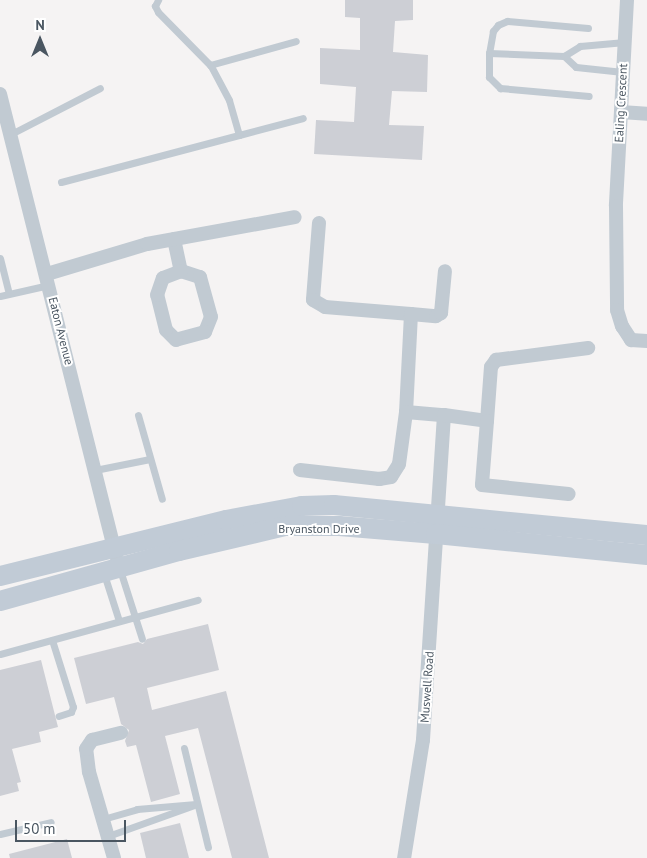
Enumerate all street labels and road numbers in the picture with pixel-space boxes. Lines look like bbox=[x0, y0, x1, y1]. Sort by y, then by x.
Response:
street label: Ealing Crescent bbox=[612, 63, 630, 143]
street label: Eaton Avenue bbox=[46, 295, 76, 367]
street label: Bryanston Drive bbox=[278, 522, 360, 536]
street label: Muswell Road bbox=[417, 651, 437, 723]

